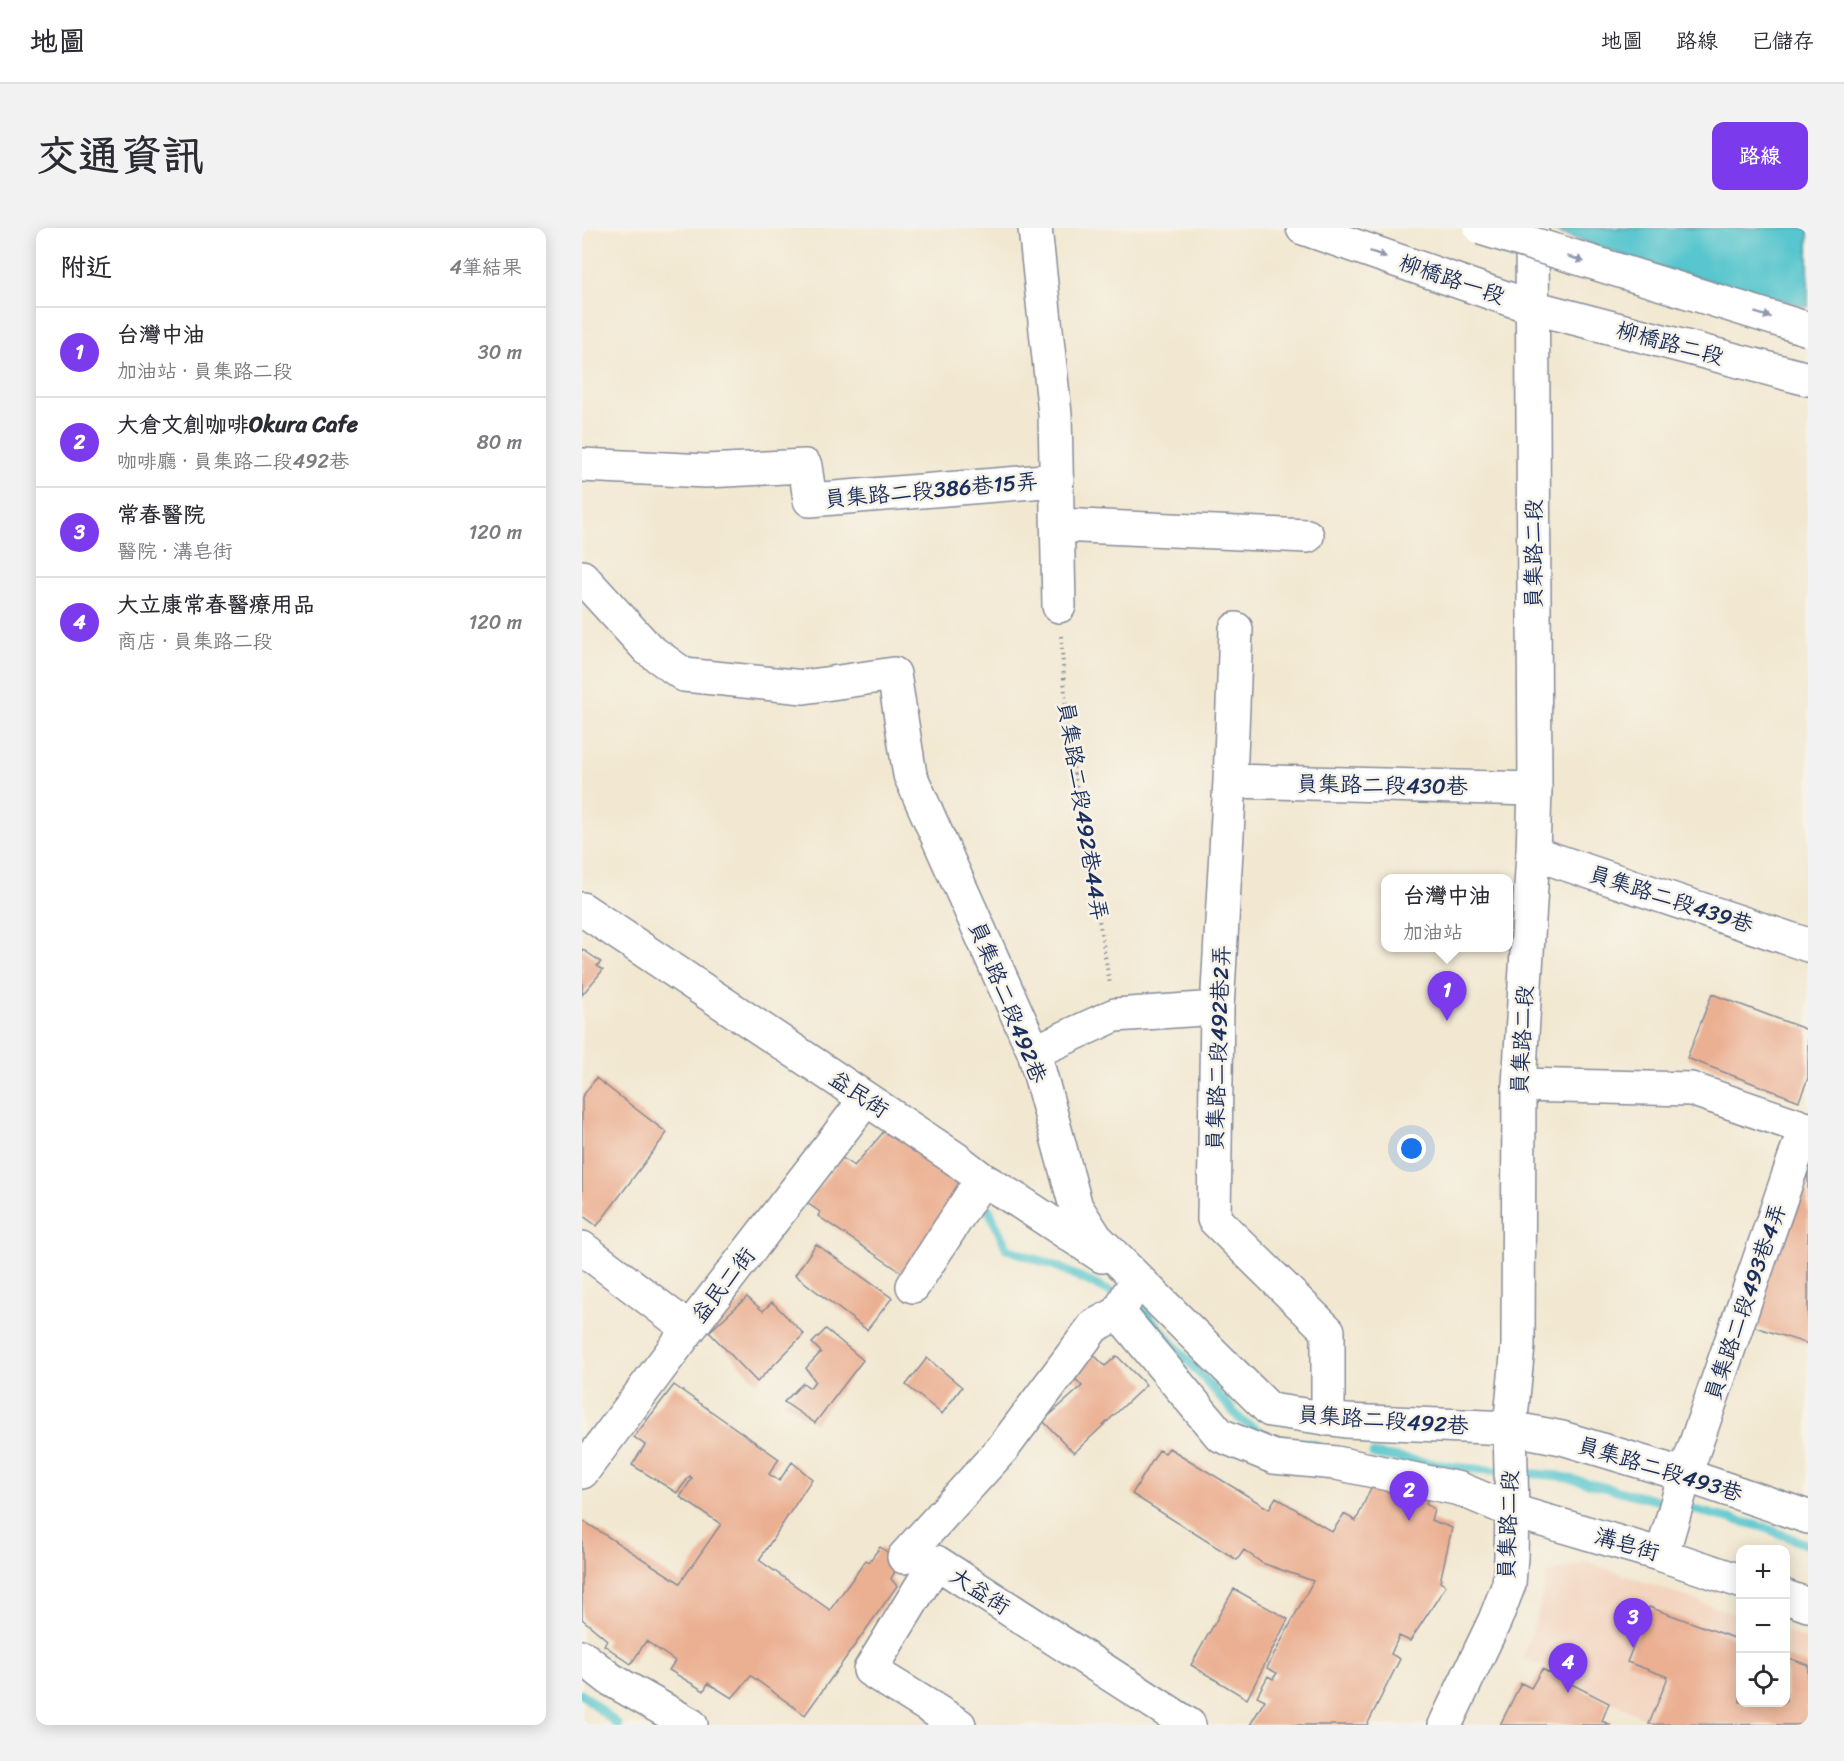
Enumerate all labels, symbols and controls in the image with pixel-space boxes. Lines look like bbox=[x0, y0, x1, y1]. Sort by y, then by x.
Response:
text: 地圖 bbox=[30, 17, 86, 66]
text: 地圖 bbox=[1601, 22, 1643, 60]
text: 路線 bbox=[1676, 22, 1718, 60]
text: 已儲存 bbox=[1751, 22, 1814, 60]
text: 交通資訊 bbox=[36, 119, 204, 193]
button: 路線 bbox=[1712, 122, 1808, 190]
street label: 柳橋路一段 bbox=[1394, 243, 1510, 315]
text: 附近 bbox=[60, 244, 112, 290]
one-way arrow bbox=[1370, 249, 1388, 259]
text: 4筆結果 bbox=[450, 250, 522, 285]
one-way arrow bbox=[1567, 254, 1585, 264]
street label: 柳橋路二段 bbox=[1612, 310, 1728, 376]
one-way arrow bbox=[1754, 311, 1772, 320]
text: 台灣中油 bbox=[117, 315, 205, 354]
text: 1 bbox=[75, 335, 84, 370]
text: 30 m bbox=[478, 335, 522, 370]
text: 加油站 · 員集路二段 bbox=[117, 354, 293, 389]
text: 大倉文創咖啡Okura Cafe bbox=[117, 405, 358, 444]
text: 2 bbox=[74, 425, 85, 460]
text: 80 m bbox=[477, 425, 522, 460]
text: 咖啡廳 · 員集路二段492巷 bbox=[117, 444, 349, 479]
street label: 員集路二段386巷15弄 bbox=[822, 461, 1040, 519]
text: 常春醫院 bbox=[117, 495, 205, 534]
street label: 員集路二段 bbox=[1514, 499, 1553, 609]
text: 3 bbox=[74, 515, 85, 550]
text: 120 m bbox=[469, 515, 522, 550]
text: 醫院 · 溝皂街 bbox=[117, 534, 233, 569]
text: 大立康常春醫療用品 bbox=[117, 585, 315, 624]
text: 4 bbox=[73, 605, 86, 640]
text: 120 m bbox=[469, 605, 522, 640]
text: 商店 · 員集路二段 bbox=[117, 624, 273, 659]
street label: 員集路二段492巷44弄 bbox=[1046, 699, 1120, 923]
street label: 員集路二段430巷 bbox=[1296, 764, 1468, 806]
street label: 員集路二段439巷 bbox=[1583, 854, 1759, 944]
popup bbox=[1381, 874, 1513, 952]
text: 台灣中油 bbox=[1403, 876, 1491, 915]
street label: 員集路二段492巷 bbox=[958, 915, 1058, 1089]
text: 加油站 bbox=[1403, 915, 1463, 950]
street label: 員集路二段492巷2弄 bbox=[1195, 944, 1241, 1152]
pin: 1 bbox=[1428, 972, 1466, 1021]
street label: 員集路二段 bbox=[1500, 984, 1544, 1096]
street label: 益民街 bbox=[821, 1059, 897, 1129]
your location bbox=[1397, 1134, 1426, 1163]
street label: 員集路二段493巷4弄 bbox=[1693, 1198, 1797, 1406]
street label: 益民二街 bbox=[681, 1238, 765, 1332]
street label: 員集路二段492巷 bbox=[1296, 1395, 1470, 1445]
street label: 員集路二段493巷 bbox=[1572, 1425, 1748, 1513]
street label: 員集路二段 bbox=[1487, 1469, 1529, 1581]
pin: 2 bbox=[1390, 1472, 1428, 1521]
street label: 溝皂街 bbox=[1590, 1516, 1664, 1572]
map controls bbox=[1736, 1545, 1790, 1707]
button: + bbox=[1736, 1545, 1790, 1599]
street label: 大益街 bbox=[942, 1557, 1018, 1625]
pin: 3 bbox=[1614, 1598, 1652, 1648]
button: − bbox=[1736, 1599, 1790, 1653]
pin: 4 bbox=[1548, 1644, 1588, 1693]
button: locate bbox=[1736, 1653, 1790, 1707]

